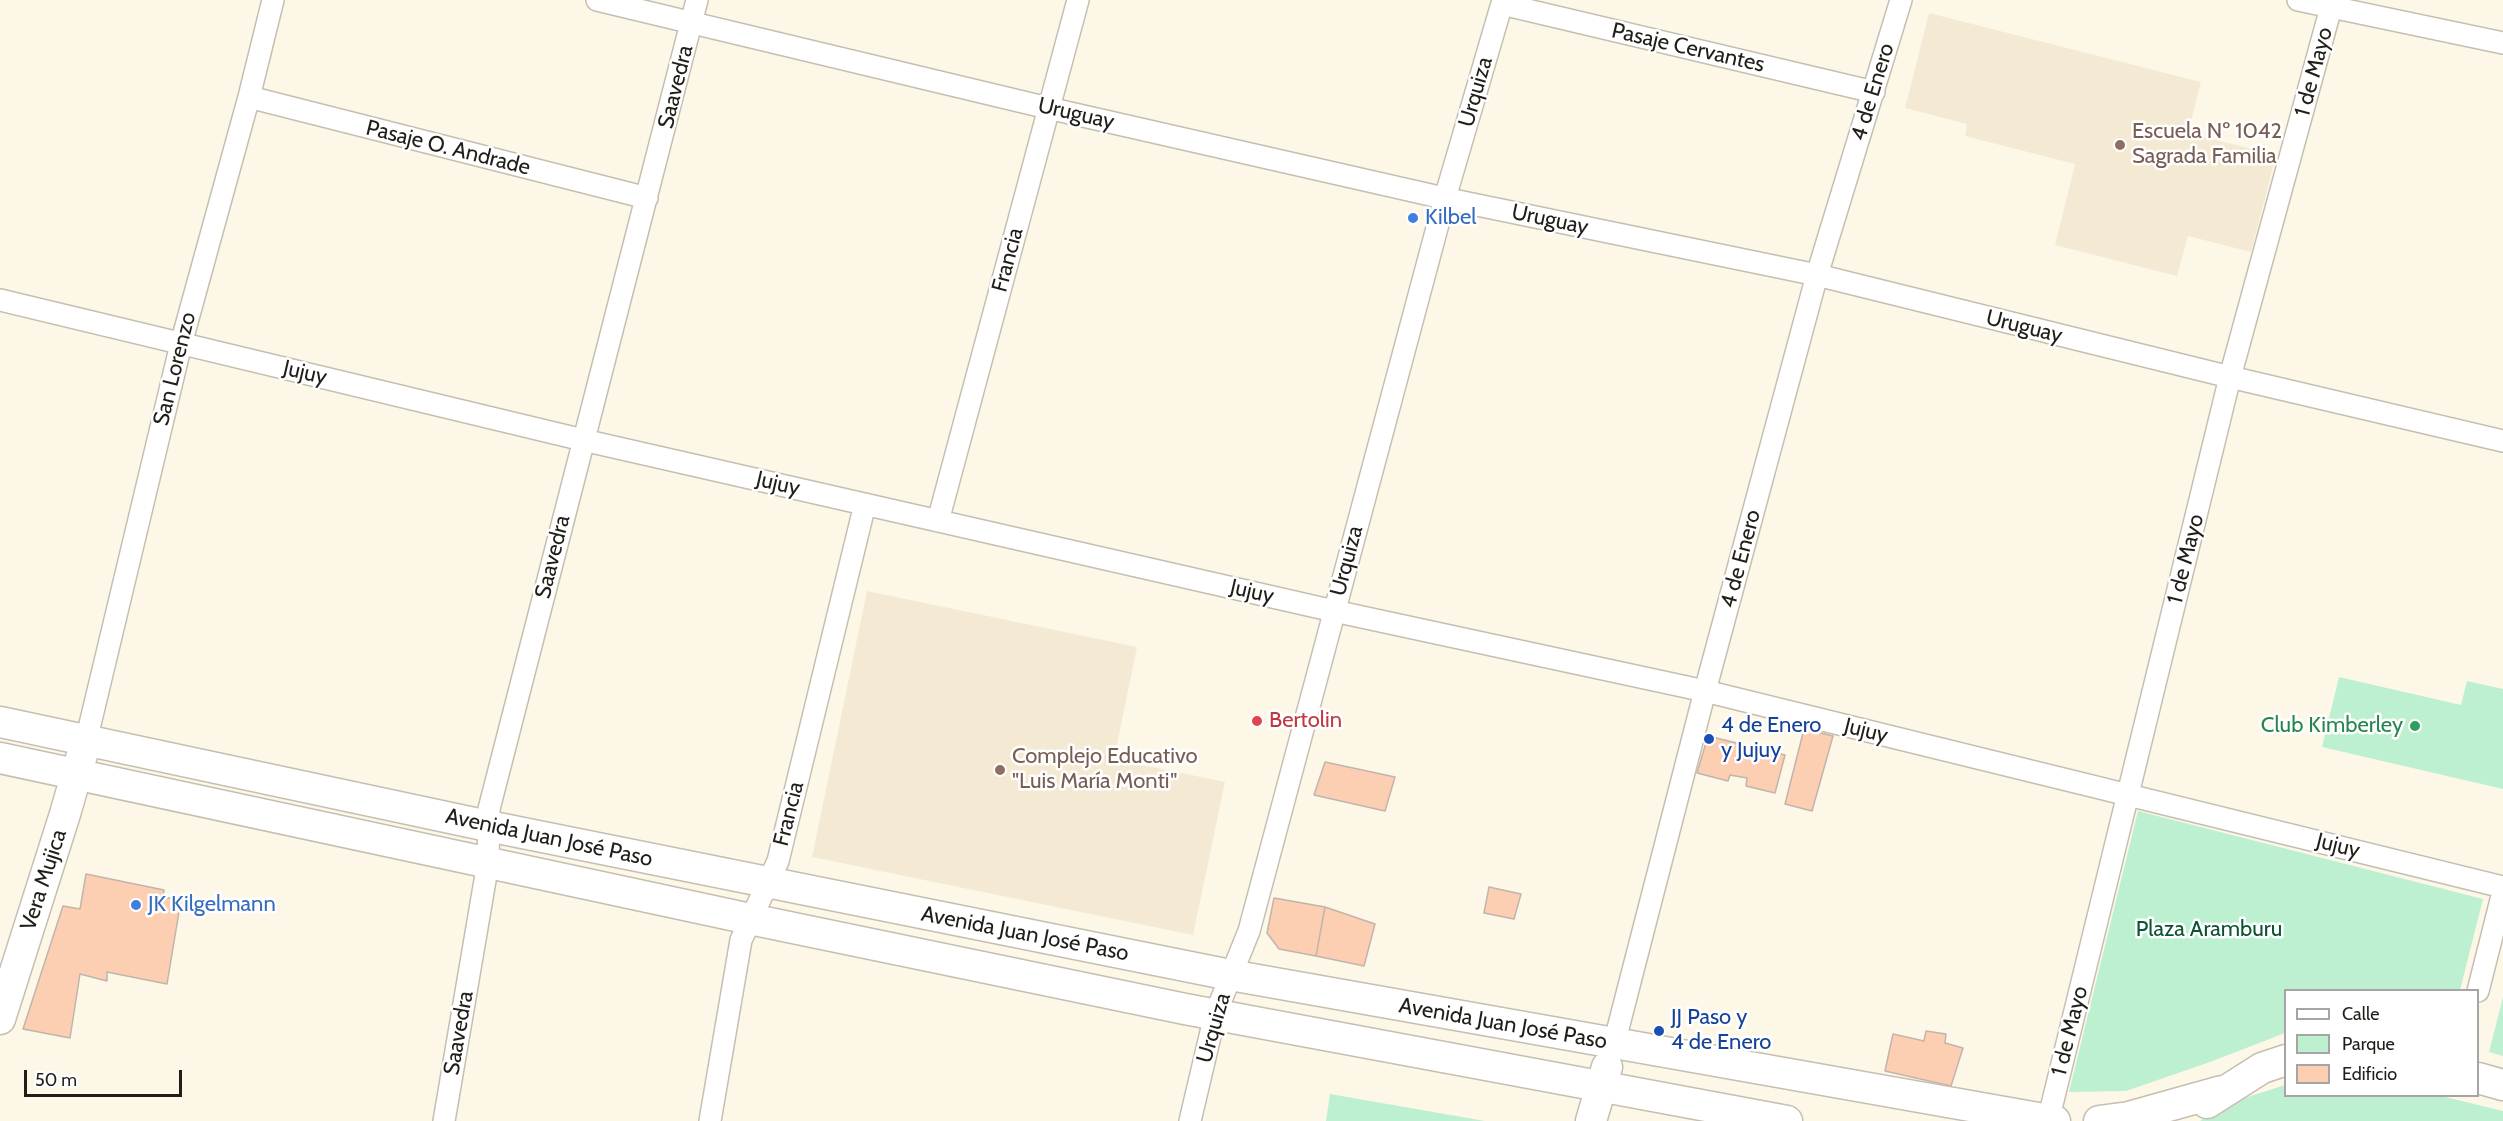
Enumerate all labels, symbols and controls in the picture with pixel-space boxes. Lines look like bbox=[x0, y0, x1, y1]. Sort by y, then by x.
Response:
street label: Pasaje Cervantes bbox=[1609, 18, 1767, 78]
street label: 1 de Mayo bbox=[2289, 24, 2339, 120]
street label: 4 de Enero bbox=[1846, 40, 1900, 144]
street label: Saavedra bbox=[653, 43, 699, 131]
street label: Urquiza bbox=[1453, 54, 1499, 130]
street label: Uruguay bbox=[1035, 92, 1117, 136]
street label: Pasaje O. Andrade bbox=[363, 115, 533, 181]
place label: Escuela Nº 1042 Sagrada Familia bbox=[2132, 119, 2282, 170]
marker: Escuela Nº 1042 Sagrada Familia bbox=[2113, 138, 2127, 152]
street label: Uruguay bbox=[1509, 199, 1591, 241]
place label: Kilbel bbox=[1425, 205, 1477, 231]
marker: Kilbel bbox=[1406, 211, 1420, 225]
street label: Francia bbox=[987, 225, 1029, 295]
street label: Uruguay bbox=[1983, 305, 2065, 349]
street label: San Lorenzo bbox=[148, 310, 202, 428]
street label: Jujuy bbox=[280, 355, 330, 391]
street label: Jujuy bbox=[753, 466, 803, 502]
street label: 4 de Enero bbox=[1715, 507, 1767, 611]
street label: 1 de Mayo bbox=[2162, 511, 2210, 607]
street label: Saavedra bbox=[530, 513, 576, 601]
street label: Urquiza bbox=[1325, 523, 1369, 599]
street label: Jujuy bbox=[1227, 574, 1277, 610]
place label: Bertolin bbox=[1269, 708, 1342, 734]
place label: 4 de Enero y Jujuy bbox=[1721, 713, 1821, 764]
street label: Jujuy bbox=[1841, 713, 1891, 749]
place label: Club Kimberley bbox=[2261, 713, 2403, 739]
marker: Bertolin bbox=[1250, 714, 1264, 728]
marker: Club Kimberley bbox=[2408, 719, 2422, 733]
marker: 4 de Enero y Jujuy bbox=[1702, 732, 1716, 746]
place label: Complejo Educativo "Luis María Monti" bbox=[1012, 744, 1198, 796]
marker: Complejo Educativo "Luis María Monti" bbox=[993, 763, 1007, 777]
street label: Francia bbox=[768, 779, 810, 849]
street label: Avenida Juan José Paso bbox=[443, 803, 655, 873]
street label: Vera Mujica bbox=[15, 826, 73, 934]
street label: Jujuy bbox=[2313, 828, 2363, 864]
place label: JK Kilgelmann bbox=[148, 892, 276, 918]
marker: JK Kilgelmann bbox=[129, 898, 143, 912]
street label: Avenida Juan José Paso bbox=[919, 901, 1131, 967]
park label: Plaza Aramburu bbox=[2136, 917, 2282, 943]
street label: 1 de Mayo bbox=[2046, 983, 2094, 1079]
street label: Saavedra bbox=[439, 989, 479, 1077]
legend bbox=[2284, 989, 2479, 1097]
street label: Urquiza bbox=[1191, 990, 1237, 1066]
street label: Avenida Juan José Paso bbox=[1397, 993, 1609, 1055]
text: Calle bbox=[2342, 1003, 2379, 1025]
place label: JJ Paso y 4 de Enero bbox=[1671, 1005, 1771, 1056]
marker: JJ Paso y 4 de Enero bbox=[1652, 1024, 1666, 1038]
text: Parque bbox=[2342, 1033, 2395, 1055]
scale bar bbox=[27, 1058, 184, 1096]
text: Edificio bbox=[2342, 1063, 2397, 1085]
text: 50 m bbox=[35, 1069, 77, 1091]

